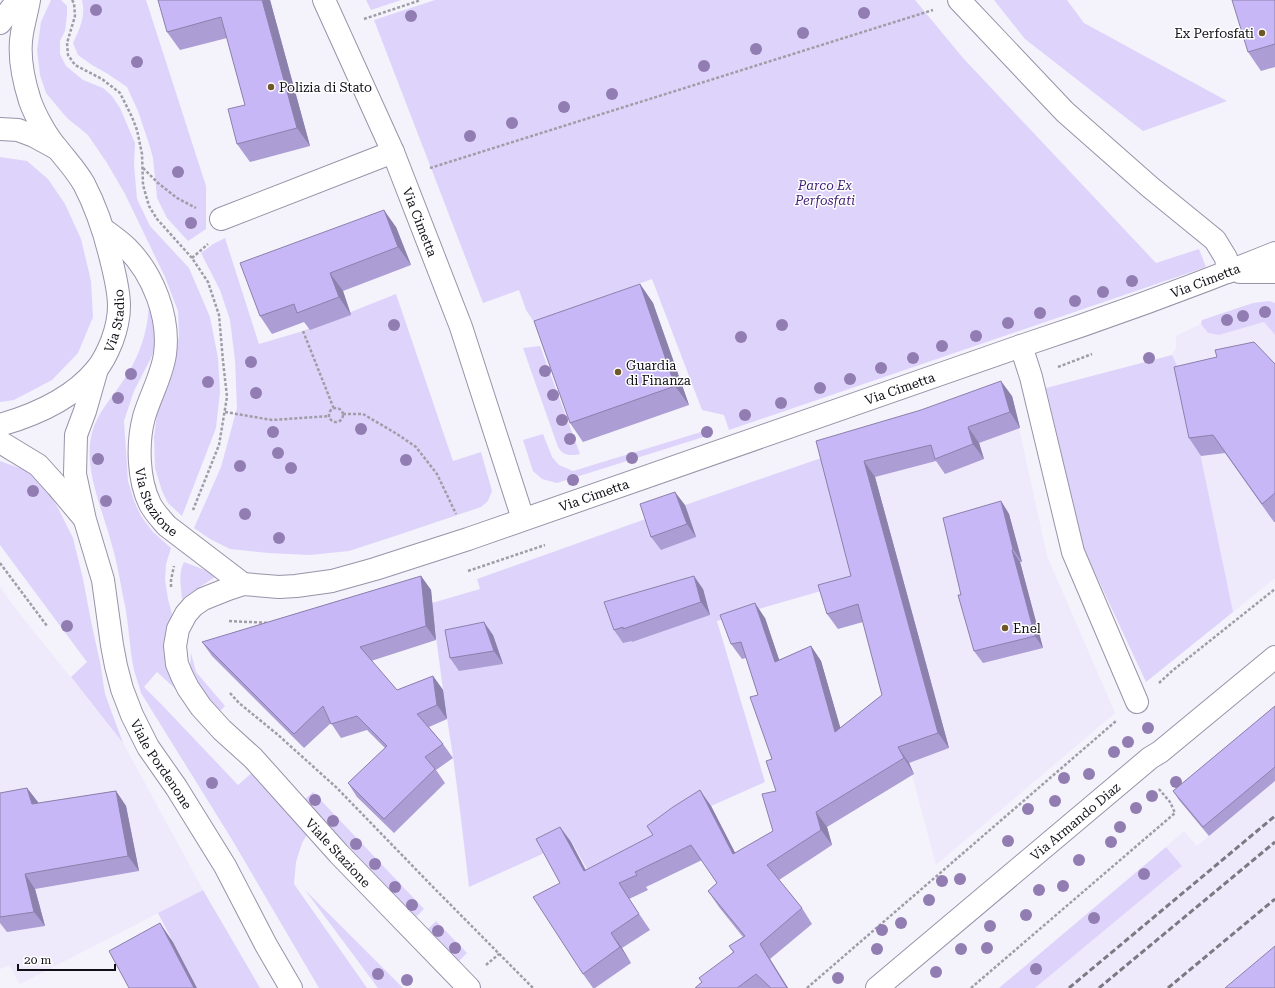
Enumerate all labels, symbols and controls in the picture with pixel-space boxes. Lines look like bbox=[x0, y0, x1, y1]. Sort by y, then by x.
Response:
place label: Ex Perfosfati bbox=[1175, 26, 1254, 41]
marker: Ex Perfosfati bbox=[1257, 28, 1267, 38]
place label: Polizia di Stato bbox=[279, 80, 372, 95]
marker: Polizia di Stato bbox=[266, 82, 276, 92]
park label: Parco Ex Perfosfati bbox=[794, 178, 855, 208]
street label: Via Cimetta bbox=[400, 185, 440, 259]
street label: Via Cimetta bbox=[1168, 260, 1242, 300]
street label: Via Stadio bbox=[101, 289, 127, 354]
place label: Guardia di Finanza bbox=[626, 358, 691, 388]
marker: Guardia di Finanza bbox=[613, 367, 623, 377]
street label: Via Cimetta bbox=[863, 369, 937, 407]
street label: Via Stazione bbox=[133, 467, 181, 539]
street label: Via Cimetta bbox=[557, 476, 631, 514]
place label: Enel bbox=[1013, 621, 1041, 636]
marker: Enel bbox=[1000, 623, 1010, 633]
street label: Viale Pordenone bbox=[128, 717, 195, 812]
street label: Via Armando Diaz bbox=[1027, 779, 1123, 863]
street label: Viale Stazione bbox=[302, 816, 374, 890]
scale bar bbox=[18, 946, 115, 972]
text: 20 m bbox=[24, 953, 51, 967]

